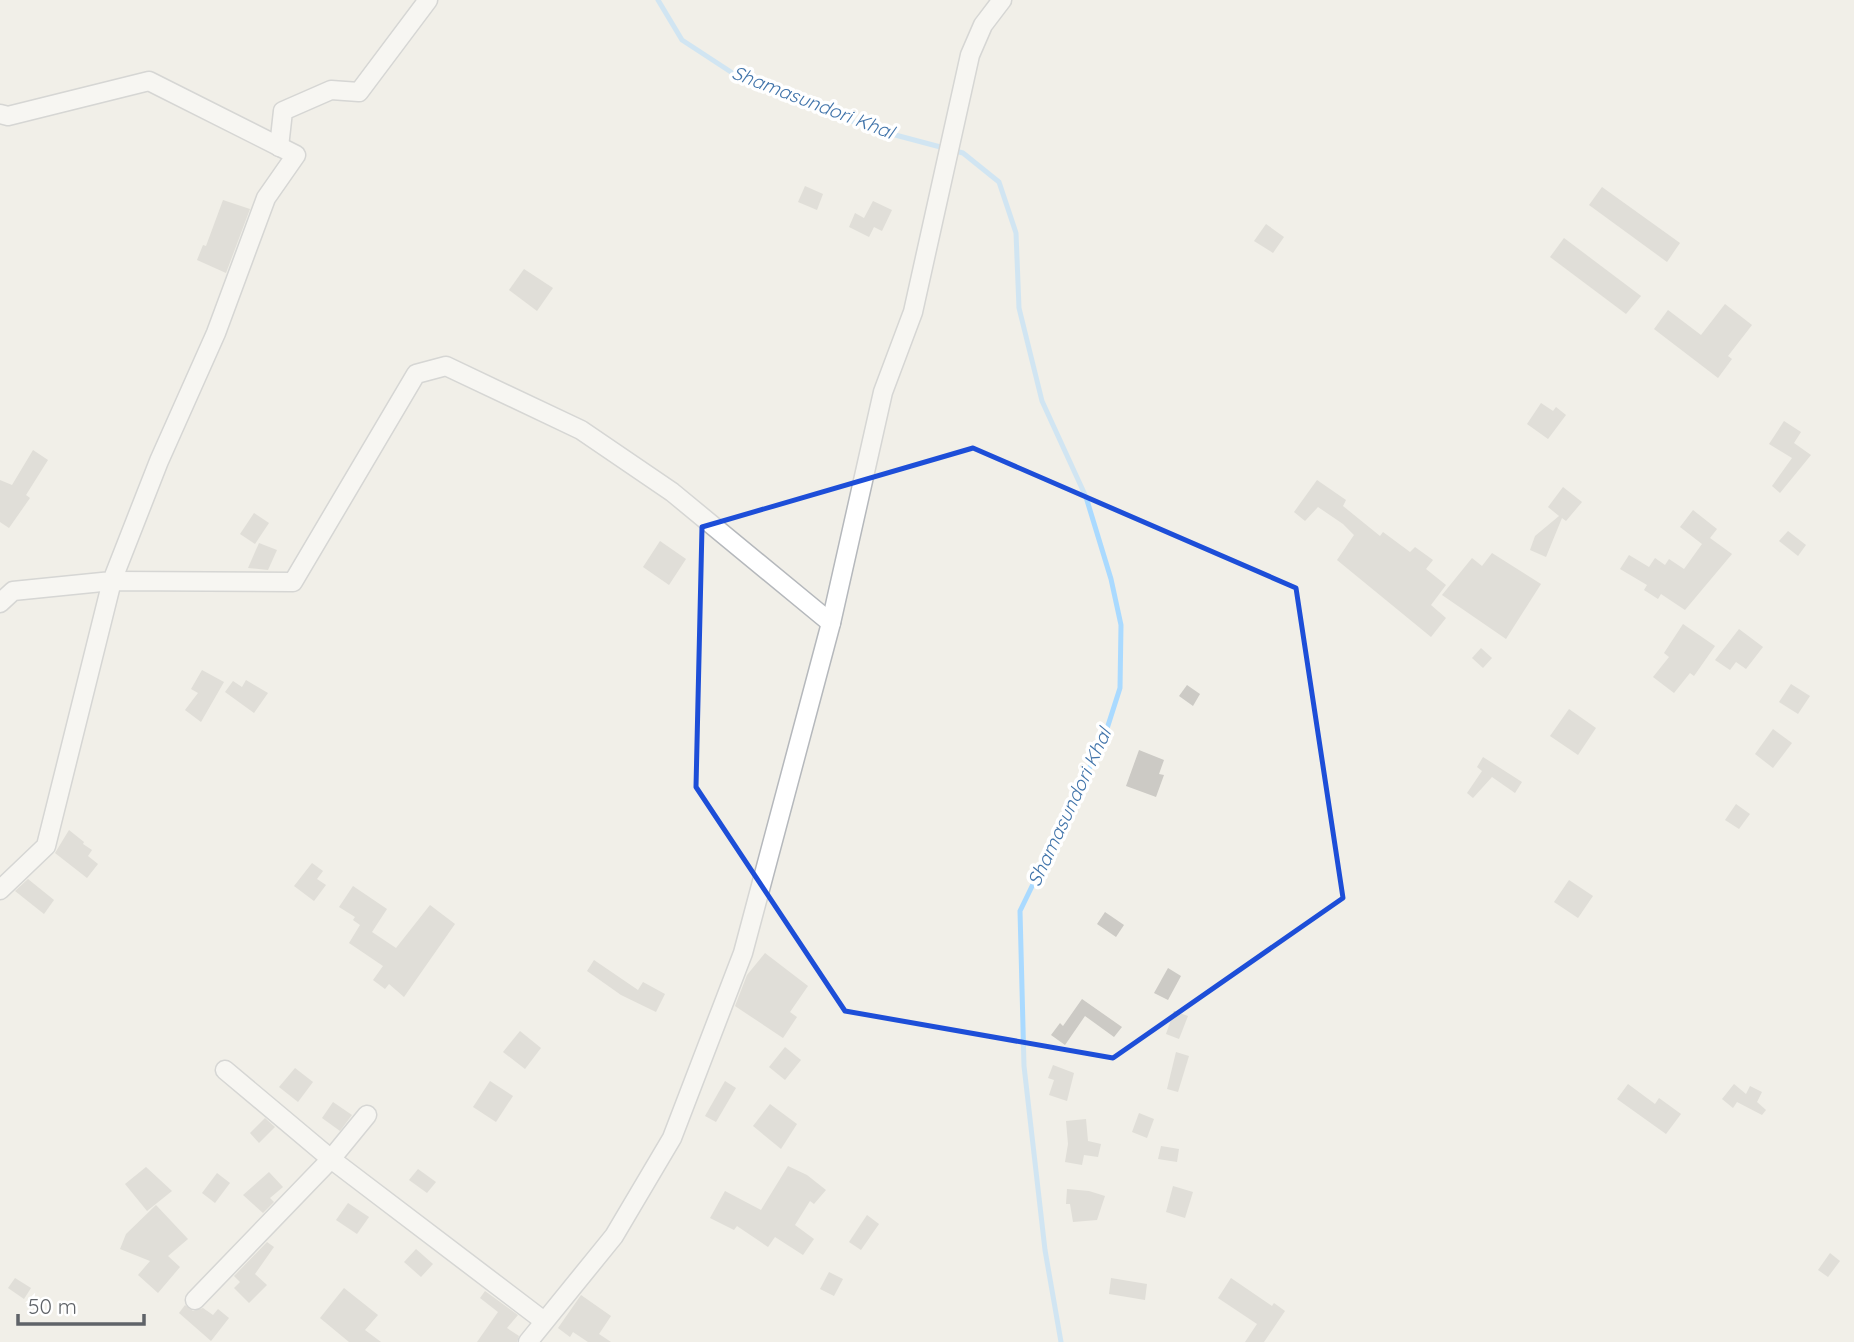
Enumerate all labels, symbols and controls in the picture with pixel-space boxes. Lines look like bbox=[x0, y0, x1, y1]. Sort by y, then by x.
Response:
water label: Shamasundori Khal bbox=[729, 60, 900, 145]
water label: Shamasundori Khal bbox=[1022, 722, 1117, 890]
scale bar bbox=[18, 1282, 144, 1326]
text: 50 m bbox=[28, 1293, 77, 1319]

